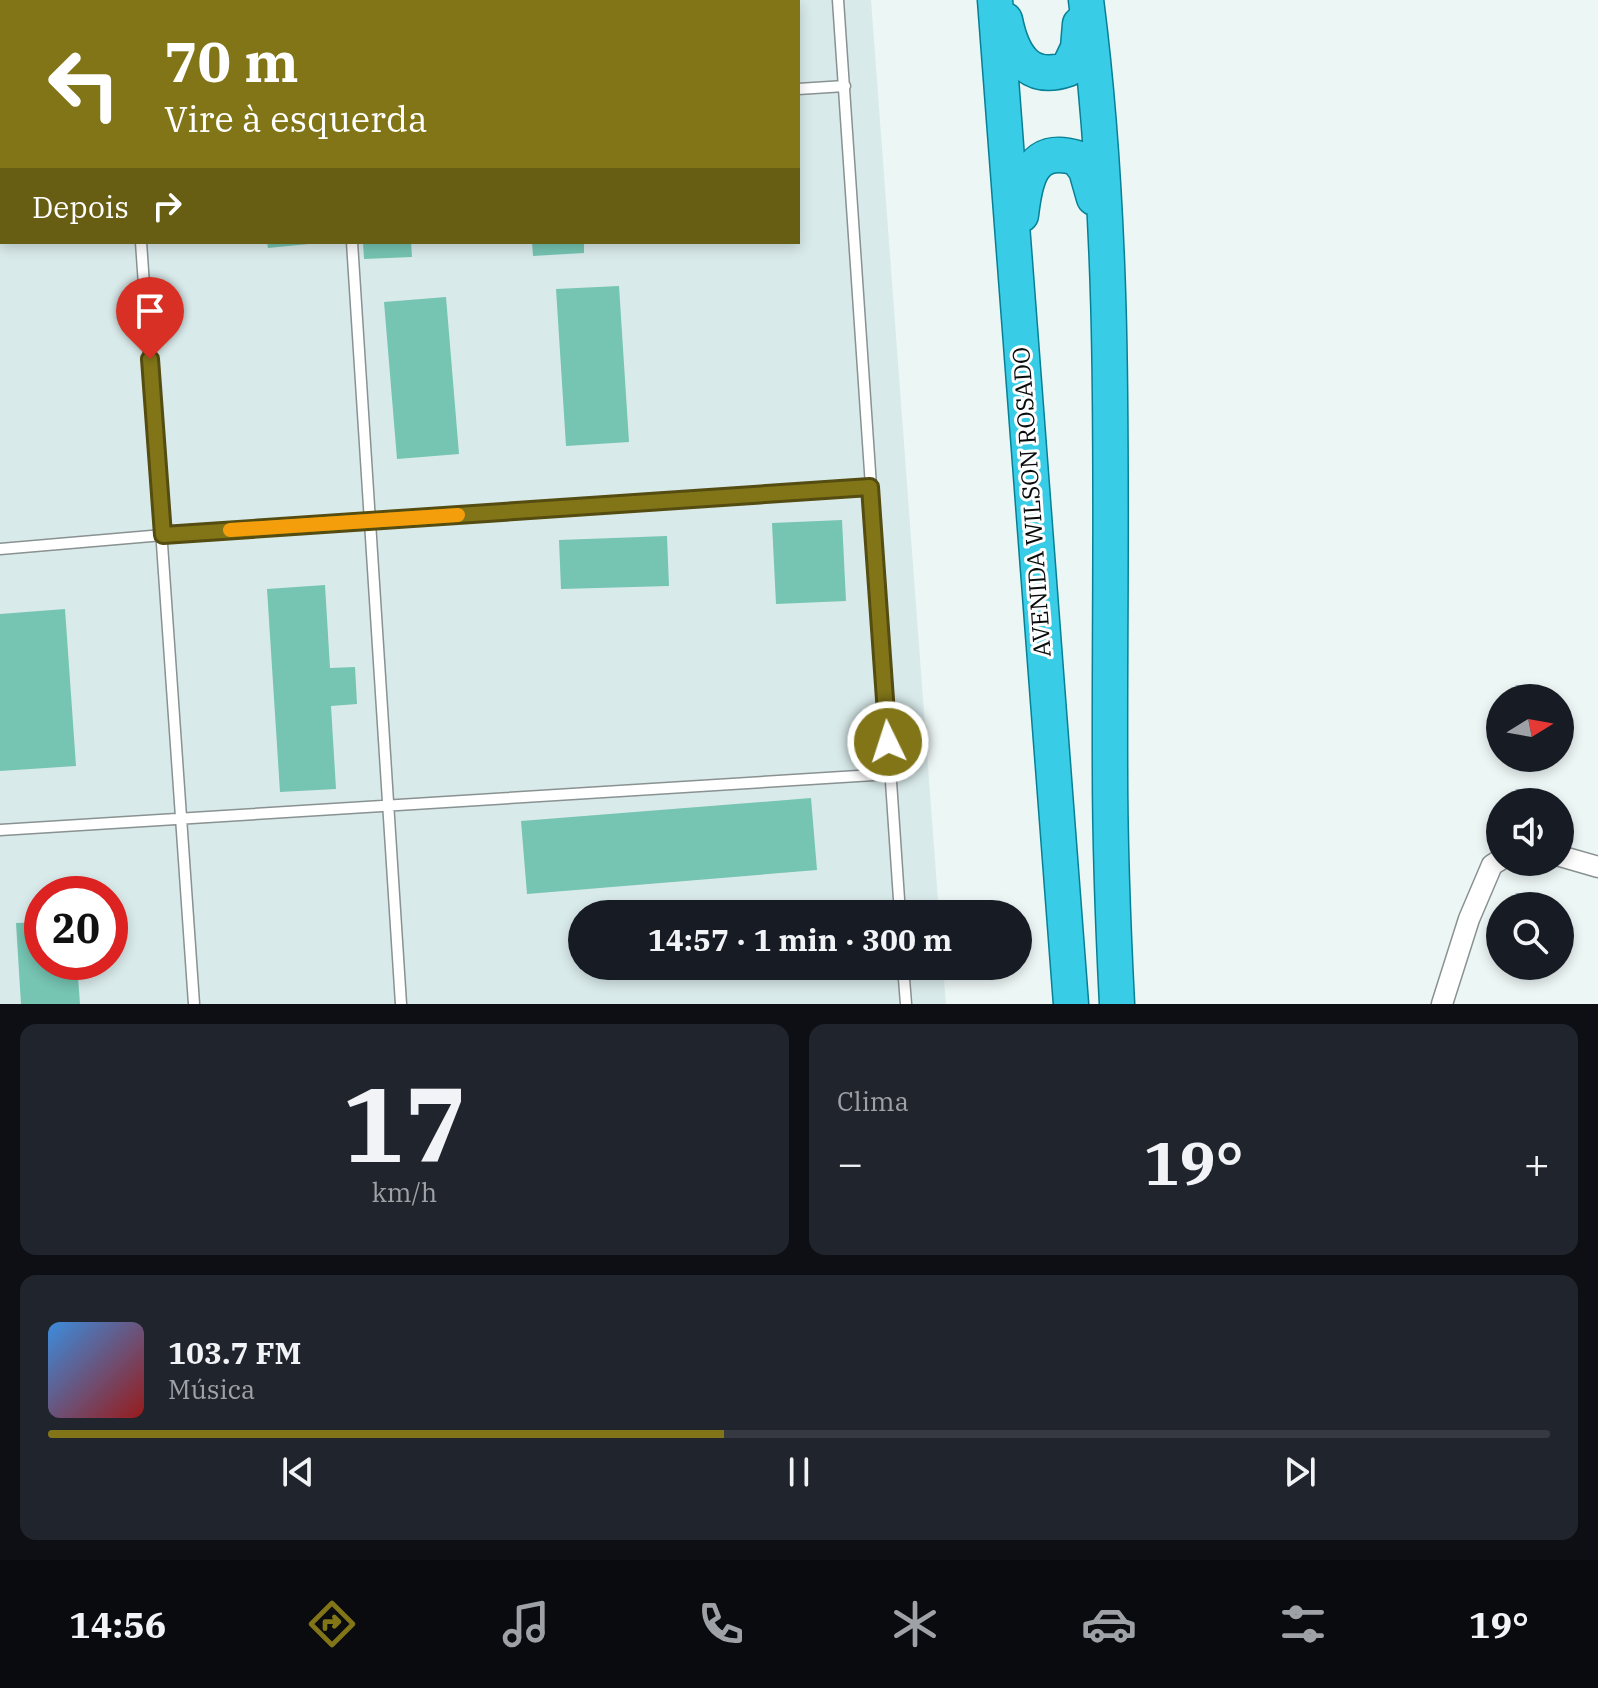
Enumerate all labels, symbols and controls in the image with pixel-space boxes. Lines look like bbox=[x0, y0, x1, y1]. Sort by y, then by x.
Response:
text: 70 m bbox=[164, 25, 299, 97]
icon: left bbox=[32, 32, 136, 136]
text: Vire à esquerda bbox=[164, 95, 428, 142]
icon: right bbox=[145, 184, 189, 228]
text: Depois bbox=[32, 187, 129, 226]
pin bbox=[116, 277, 184, 359]
icon: arrive bbox=[128, 289, 172, 333]
street label: AVENIDA WILSON ROSADO bbox=[1004, 346, 1058, 658]
north arrow bbox=[1486, 684, 1574, 772]
map controls bbox=[1486, 684, 1574, 980]
position arrow bbox=[846, 700, 930, 784]
button: sound bbox=[1486, 788, 1574, 876]
speed limit sign: 20 bbox=[24, 876, 128, 980]
button: search bbox=[1486, 892, 1574, 980]
text: 14:57 · 1 min · 300 m bbox=[648, 920, 952, 959]
text: 17 bbox=[342, 1055, 467, 1191]
text: Clima bbox=[837, 1084, 909, 1118]
text: 19° bbox=[1143, 1123, 1244, 1202]
text: − bbox=[837, 1134, 863, 1191]
text: + bbox=[1524, 1134, 1550, 1191]
text: km/h bbox=[372, 1175, 437, 1209]
text: 103.7 FM bbox=[168, 1333, 301, 1372]
text: Música bbox=[168, 1372, 255, 1406]
icon: previous bbox=[276, 1450, 320, 1494]
icon: pause bbox=[777, 1450, 821, 1494]
icon: next bbox=[1278, 1450, 1322, 1494]
icon: directions bbox=[304, 1596, 360, 1652]
icon: music bbox=[498, 1596, 554, 1652]
icon: phone bbox=[693, 1596, 749, 1652]
icon: climate bbox=[887, 1596, 943, 1652]
icon: car bbox=[1081, 1596, 1137, 1652]
icon: filters bbox=[1275, 1596, 1331, 1652]
text: 14:56 bbox=[69, 1601, 166, 1648]
text: 19° bbox=[1469, 1601, 1529, 1648]

